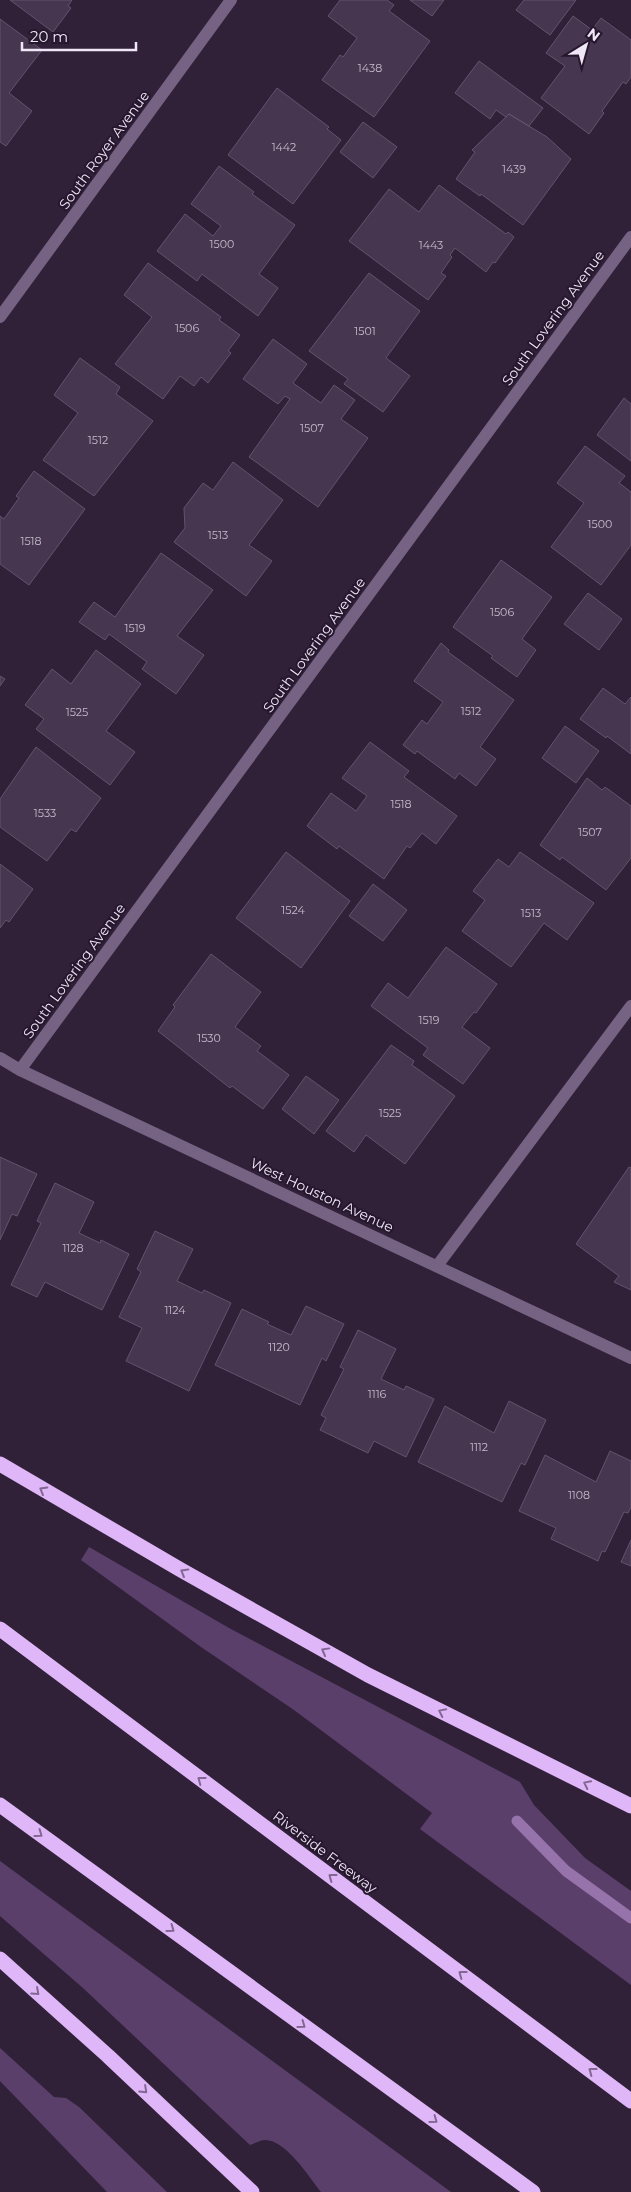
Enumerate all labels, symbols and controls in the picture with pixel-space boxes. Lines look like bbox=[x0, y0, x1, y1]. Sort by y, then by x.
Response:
scale bar bbox=[22, 20, 136, 52]
north arrow bbox=[561, 20, 611, 70]
text: N bbox=[584, 24, 604, 45]
text: 20 m bbox=[30, 27, 68, 46]
house number: 1438 bbox=[358, 61, 382, 75]
street label: South Royer Avenue bbox=[55, 87, 153, 213]
house number: 1442 bbox=[272, 140, 296, 154]
house number: 1439 bbox=[502, 162, 526, 176]
house number: 1500 bbox=[210, 237, 234, 251]
house number: 1443 bbox=[419, 238, 443, 252]
street label: South Lovering Avenue bbox=[498, 247, 608, 389]
house number: 1506 bbox=[175, 321, 199, 335]
house number: 1501 bbox=[354, 324, 376, 338]
house number: 1507 bbox=[300, 421, 324, 435]
house number: 1512 bbox=[88, 433, 108, 447]
house number: 1500 bbox=[588, 517, 612, 531]
house number: 1513 bbox=[208, 528, 228, 542]
house number: 1518 bbox=[20, 534, 42, 548]
street label: South Lovering Avenue bbox=[259, 574, 369, 716]
house number: 1506 bbox=[490, 605, 514, 619]
house number: 1519 bbox=[125, 621, 146, 635]
house number: 1512 bbox=[461, 704, 481, 718]
house number: 1525 bbox=[66, 705, 88, 719]
house number: 1518 bbox=[390, 797, 412, 811]
house number: 1533 bbox=[34, 806, 56, 820]
house number: 1507 bbox=[578, 825, 602, 839]
street label: South Lovering Avenue bbox=[19, 900, 129, 1042]
house number: 1524 bbox=[281, 903, 305, 917]
house number: 1513 bbox=[521, 906, 541, 920]
house number: 1519 bbox=[419, 1013, 440, 1027]
house number: 1530 bbox=[197, 1031, 221, 1045]
house number: 1525 bbox=[379, 1106, 401, 1120]
street label: West Houston Avenue bbox=[248, 1154, 396, 1236]
house number: 1128 bbox=[62, 1241, 84, 1255]
house number: 1124 bbox=[164, 1303, 186, 1317]
house number: 1120 bbox=[268, 1340, 290, 1354]
house number: 1116 bbox=[368, 1387, 387, 1401]
house number: 1112 bbox=[470, 1440, 488, 1454]
one-way arrow bbox=[40, 1486, 49, 1496]
house number: 1108 bbox=[568, 1488, 590, 1502]
one-way arrow bbox=[180, 1568, 189, 1578]
one-way arrow bbox=[322, 1647, 331, 1657]
one-way arrow bbox=[438, 1708, 447, 1718]
one-way arrow bbox=[198, 1777, 207, 1785]
one-way arrow bbox=[584, 1780, 593, 1790]
street label: Riverside Freeway bbox=[269, 1807, 381, 1897]
one-way arrow bbox=[34, 1828, 43, 1837]
one-way arrow bbox=[328, 1874, 338, 1883]
one-way arrow bbox=[165, 1923, 175, 1932]
one-way arrow bbox=[458, 1971, 468, 1980]
one-way arrow bbox=[31, 1986, 40, 1995]
one-way arrow bbox=[296, 2019, 306, 2028]
one-way arrow bbox=[589, 2069, 598, 2077]
one-way arrow bbox=[138, 2084, 147, 2093]
one-way arrow bbox=[428, 2114, 438, 2123]

